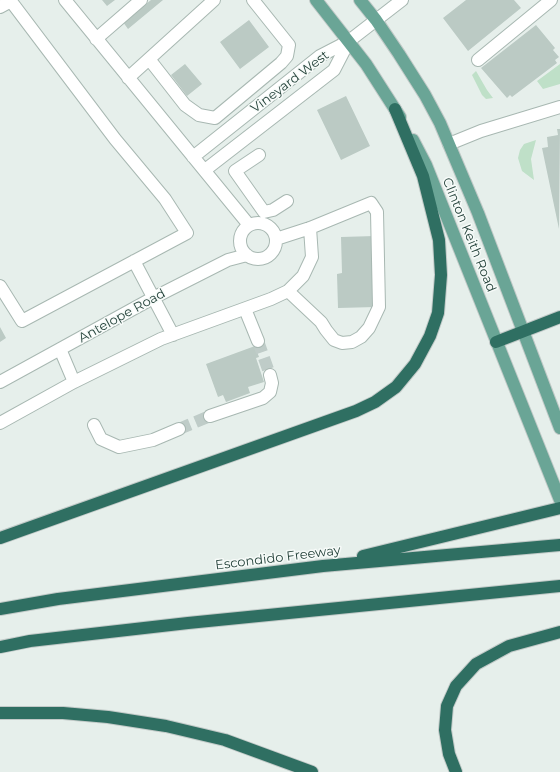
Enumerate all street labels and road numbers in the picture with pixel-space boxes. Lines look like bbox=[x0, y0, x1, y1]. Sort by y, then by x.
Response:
street label: Vineyard West bbox=[248, 48, 332, 116]
street label: Clinton Keith Road bbox=[439, 176, 499, 294]
street label: Antelope Road bbox=[76, 286, 168, 346]
street label: Escondido Freeway bbox=[214, 543, 342, 573]

